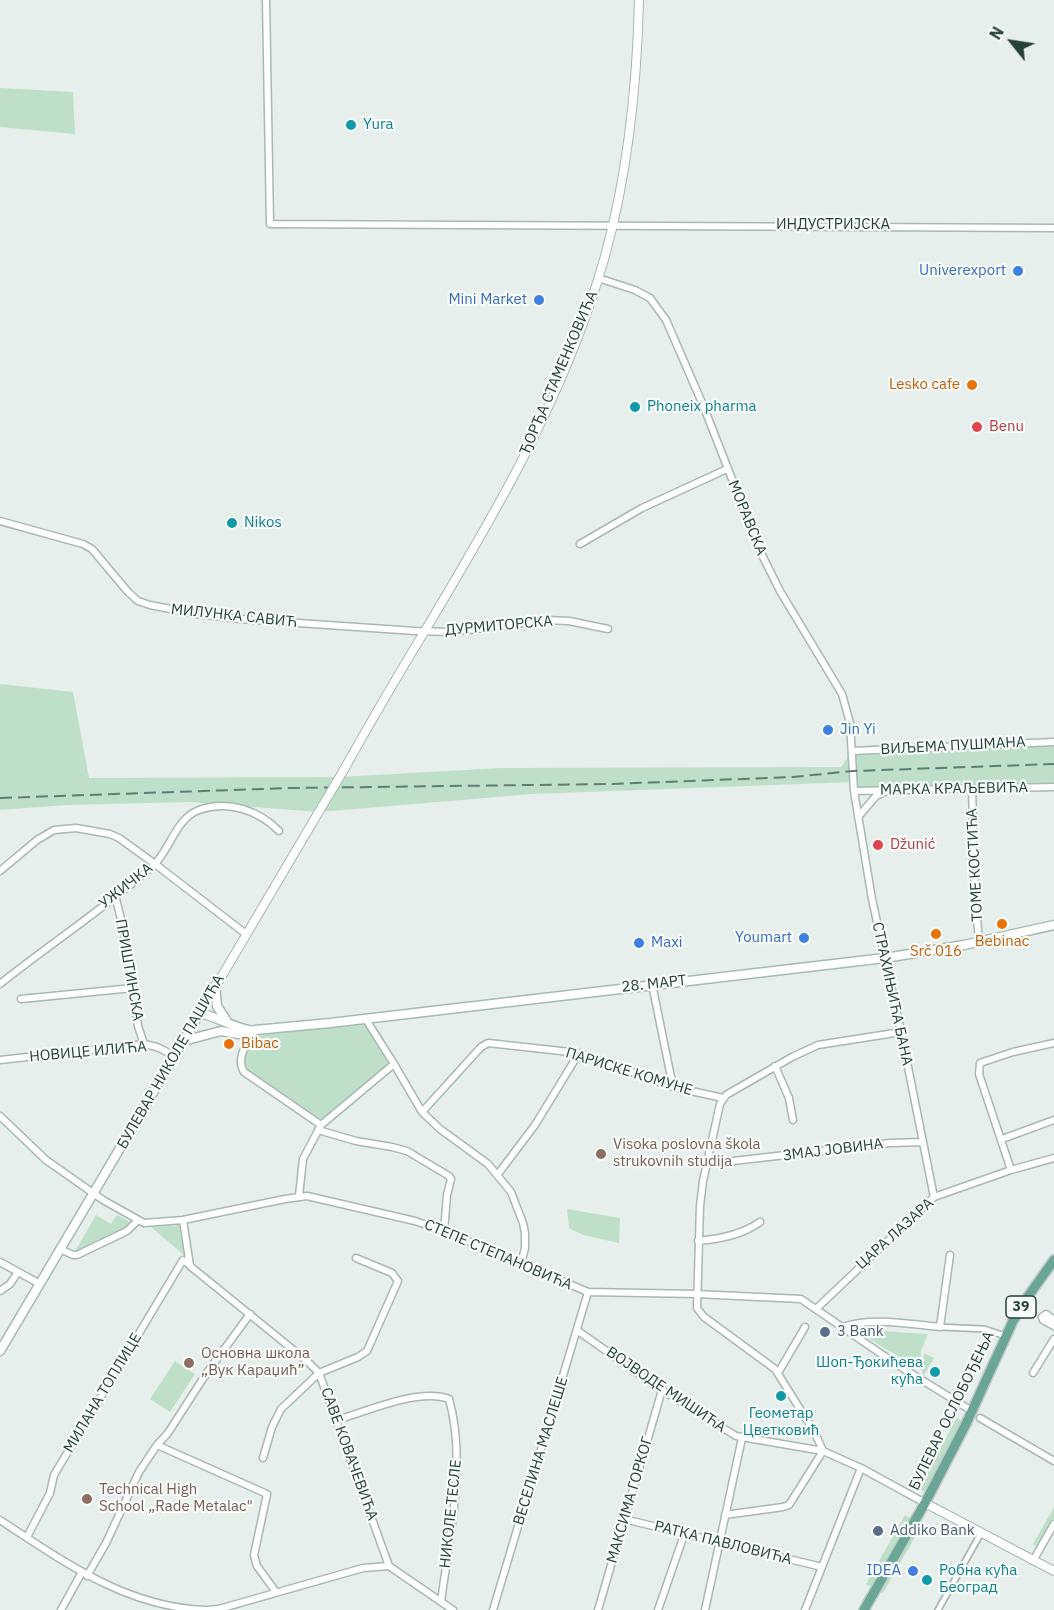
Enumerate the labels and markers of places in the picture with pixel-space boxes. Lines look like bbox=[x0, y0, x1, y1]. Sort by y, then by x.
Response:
place label: Yura bbox=[363, 116, 393, 134]
marker: Yura bbox=[344, 118, 358, 132]
place label: Univerexport bbox=[919, 262, 1006, 280]
marker: Univerexport bbox=[1011, 264, 1025, 278]
place label: Mini Market bbox=[448, 291, 527, 309]
marker: Mini Market bbox=[532, 293, 546, 307]
place label: Lesko cafe bbox=[889, 376, 960, 394]
marker: Lesko cafe bbox=[965, 378, 979, 392]
place label: Phoneix pharma bbox=[647, 398, 756, 416]
marker: Phoneix pharma bbox=[628, 400, 642, 414]
place label: Benu bbox=[989, 418, 1024, 436]
marker: Benu bbox=[970, 420, 984, 434]
place label: Nikos bbox=[244, 514, 282, 532]
marker: Nikos bbox=[225, 516, 239, 530]
place label: Jin Yi bbox=[840, 721, 876, 739]
marker: Jin Yi bbox=[821, 723, 835, 737]
place label: Džunić bbox=[890, 836, 935, 854]
marker: Džunić bbox=[871, 838, 885, 852]
marker: Bebinac bbox=[995, 917, 1009, 931]
marker: Srč 016 bbox=[929, 927, 943, 941]
place label: Youmart bbox=[735, 929, 792, 947]
marker: Youmart bbox=[797, 931, 811, 945]
place label: Bebinac bbox=[975, 933, 1029, 951]
place label: Maxi bbox=[651, 934, 683, 952]
marker: Maxi bbox=[632, 936, 646, 950]
place label: Srč 016 bbox=[910, 943, 962, 961]
place label: Bibac bbox=[241, 1035, 279, 1053]
marker: Bibac bbox=[222, 1037, 236, 1051]
place label: Visoka poslovna škola strukovnih studija bbox=[613, 1136, 761, 1171]
marker: Visoka poslovna škola strukovnih studija bbox=[594, 1147, 608, 1161]
place label: 3 Bank bbox=[837, 1323, 884, 1341]
marker: 3 Bank bbox=[818, 1325, 832, 1339]
place label: Основна школа „Вук Караџић” bbox=[201, 1345, 310, 1380]
place label: Шоп-Ђокићева кућа bbox=[816, 1354, 923, 1389]
marker: Основна школа „Вук Караџић” bbox=[182, 1356, 196, 1370]
marker: Шоп-Ђокићева кућа bbox=[928, 1365, 942, 1379]
marker: Геометар Цветковић bbox=[774, 1389, 788, 1403]
place label: Геометар Цветковић bbox=[743, 1405, 819, 1440]
place label: Technical High School „Rade Metalac" bbox=[99, 1481, 253, 1516]
marker: Technical High School „Rade Metalac" bbox=[80, 1492, 94, 1506]
place label: Addiko Bank bbox=[890, 1522, 975, 1540]
marker: Addiko Bank bbox=[871, 1524, 885, 1538]
place label: IDEA bbox=[867, 1562, 901, 1580]
place label: Робна кућа Београд bbox=[939, 1562, 1017, 1597]
marker: IDEA bbox=[906, 1564, 920, 1578]
marker: Робна кућа Београд bbox=[920, 1573, 934, 1587]

